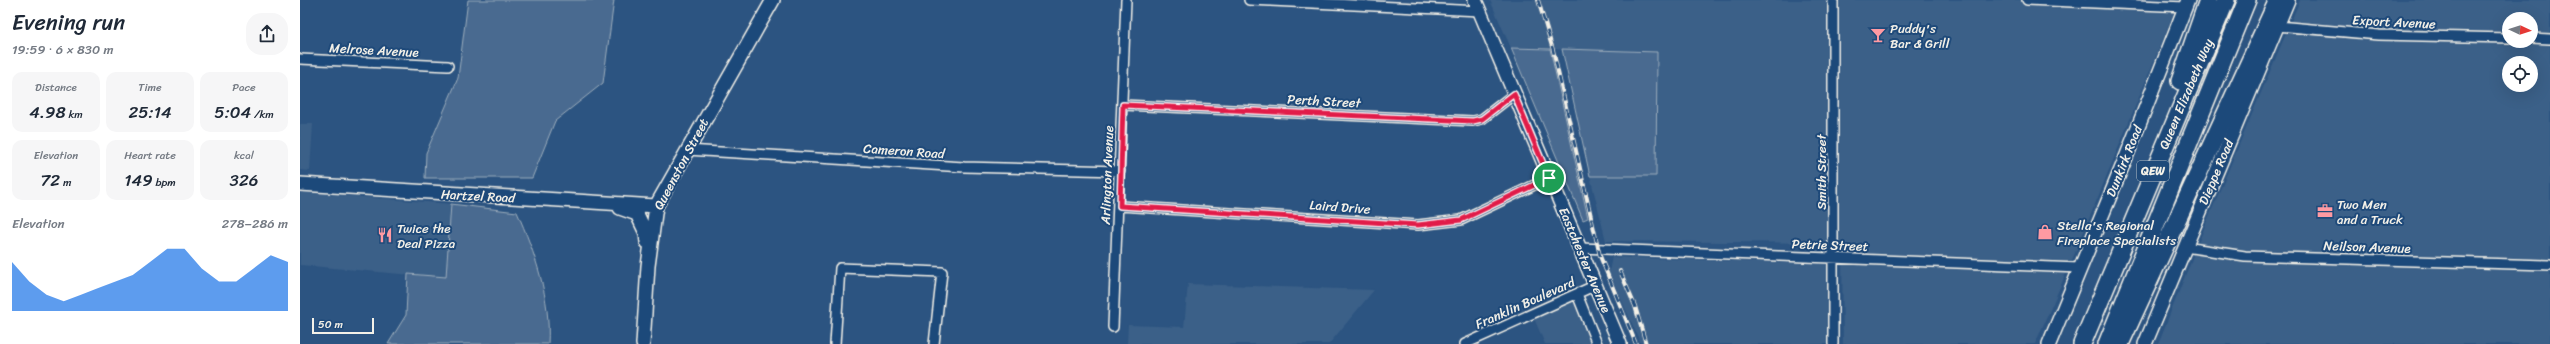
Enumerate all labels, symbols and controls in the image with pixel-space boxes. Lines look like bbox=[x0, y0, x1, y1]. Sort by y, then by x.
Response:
text: Evening run bbox=[12, 3, 125, 42]
street label: Export Avenue bbox=[2352, 8, 2437, 36]
north arrow bbox=[2502, 12, 2538, 48]
map controls bbox=[2502, 12, 2538, 92]
button: share bbox=[246, 13, 288, 55]
place label: Puddy's Bar & Grill bbox=[1890, 17, 1950, 55]
bar icon: Puddy's Bar & Grill bbox=[1869, 26, 1887, 44]
street label: Queen Elizabeth Way bbox=[2152, 35, 2220, 153]
street label: Melrose Avenue bbox=[329, 36, 419, 64]
text: 19:59 · 6 × 830 m bbox=[12, 38, 114, 61]
button: locate bbox=[2502, 56, 2538, 92]
text: Distance bbox=[35, 78, 77, 97]
text: Time bbox=[138, 78, 162, 97]
text: Pace bbox=[232, 78, 256, 97]
street label: Perth Street bbox=[1287, 88, 1362, 114]
text: 4.98 bbox=[29, 97, 66, 127]
text: 25:14 bbox=[128, 97, 172, 127]
text: 5:04 bbox=[214, 97, 251, 127]
text: km bbox=[66, 105, 83, 124]
text: /km bbox=[251, 105, 274, 124]
street label: Queenston Street bbox=[647, 114, 715, 214]
street label: Dunkirk Road bbox=[2099, 121, 2149, 200]
street label: Arlington Avenue bbox=[1094, 125, 1120, 226]
street label: Smith Street bbox=[1810, 134, 1833, 210]
street label: Dieppe Road bbox=[2192, 135, 2241, 208]
street label: Cameron Road bbox=[863, 137, 947, 165]
text: Elevation bbox=[34, 146, 78, 165]
text: Heart rate bbox=[124, 146, 176, 165]
text: kcal bbox=[234, 146, 254, 165]
pin bbox=[1532, 161, 1566, 195]
road number: QEW bbox=[2137, 161, 2169, 181]
text: 72 bbox=[41, 165, 60, 195]
text: 149 bbox=[124, 165, 153, 195]
text: 326 bbox=[230, 165, 258, 195]
icon: arrive bbox=[1538, 167, 1560, 189]
text: m bbox=[60, 173, 71, 192]
text: bpm bbox=[153, 173, 176, 192]
street label: Hartzel Road bbox=[440, 183, 517, 209]
street label: Laird Drive bbox=[1309, 193, 1372, 221]
place label: Two Men and a Truck bbox=[2337, 193, 2403, 231]
office icon: Two Men and a Truck bbox=[2316, 202, 2334, 220]
street label: Eastchester Avenue bbox=[1552, 203, 1618, 317]
text: Elevation bbox=[12, 212, 65, 235]
text: 278–286 m bbox=[222, 212, 288, 235]
place label: Stella's Regional Fireplace Specialists bbox=[2057, 214, 2177, 252]
place label: Twice the Deal Pizza bbox=[397, 217, 456, 255]
shop icon: Stella's Regional Fireplace Specialists bbox=[2036, 223, 2054, 241]
restaurant icon: Twice the Deal Pizza bbox=[376, 226, 394, 244]
street label: Petrie Street bbox=[1791, 232, 1869, 258]
street label: Neilson Avenue bbox=[2323, 234, 2411, 260]
street label: Franklin Boulevard bbox=[1471, 270, 1580, 335]
text: 50 m bbox=[318, 315, 343, 334]
scale bar bbox=[312, 316, 374, 335]

